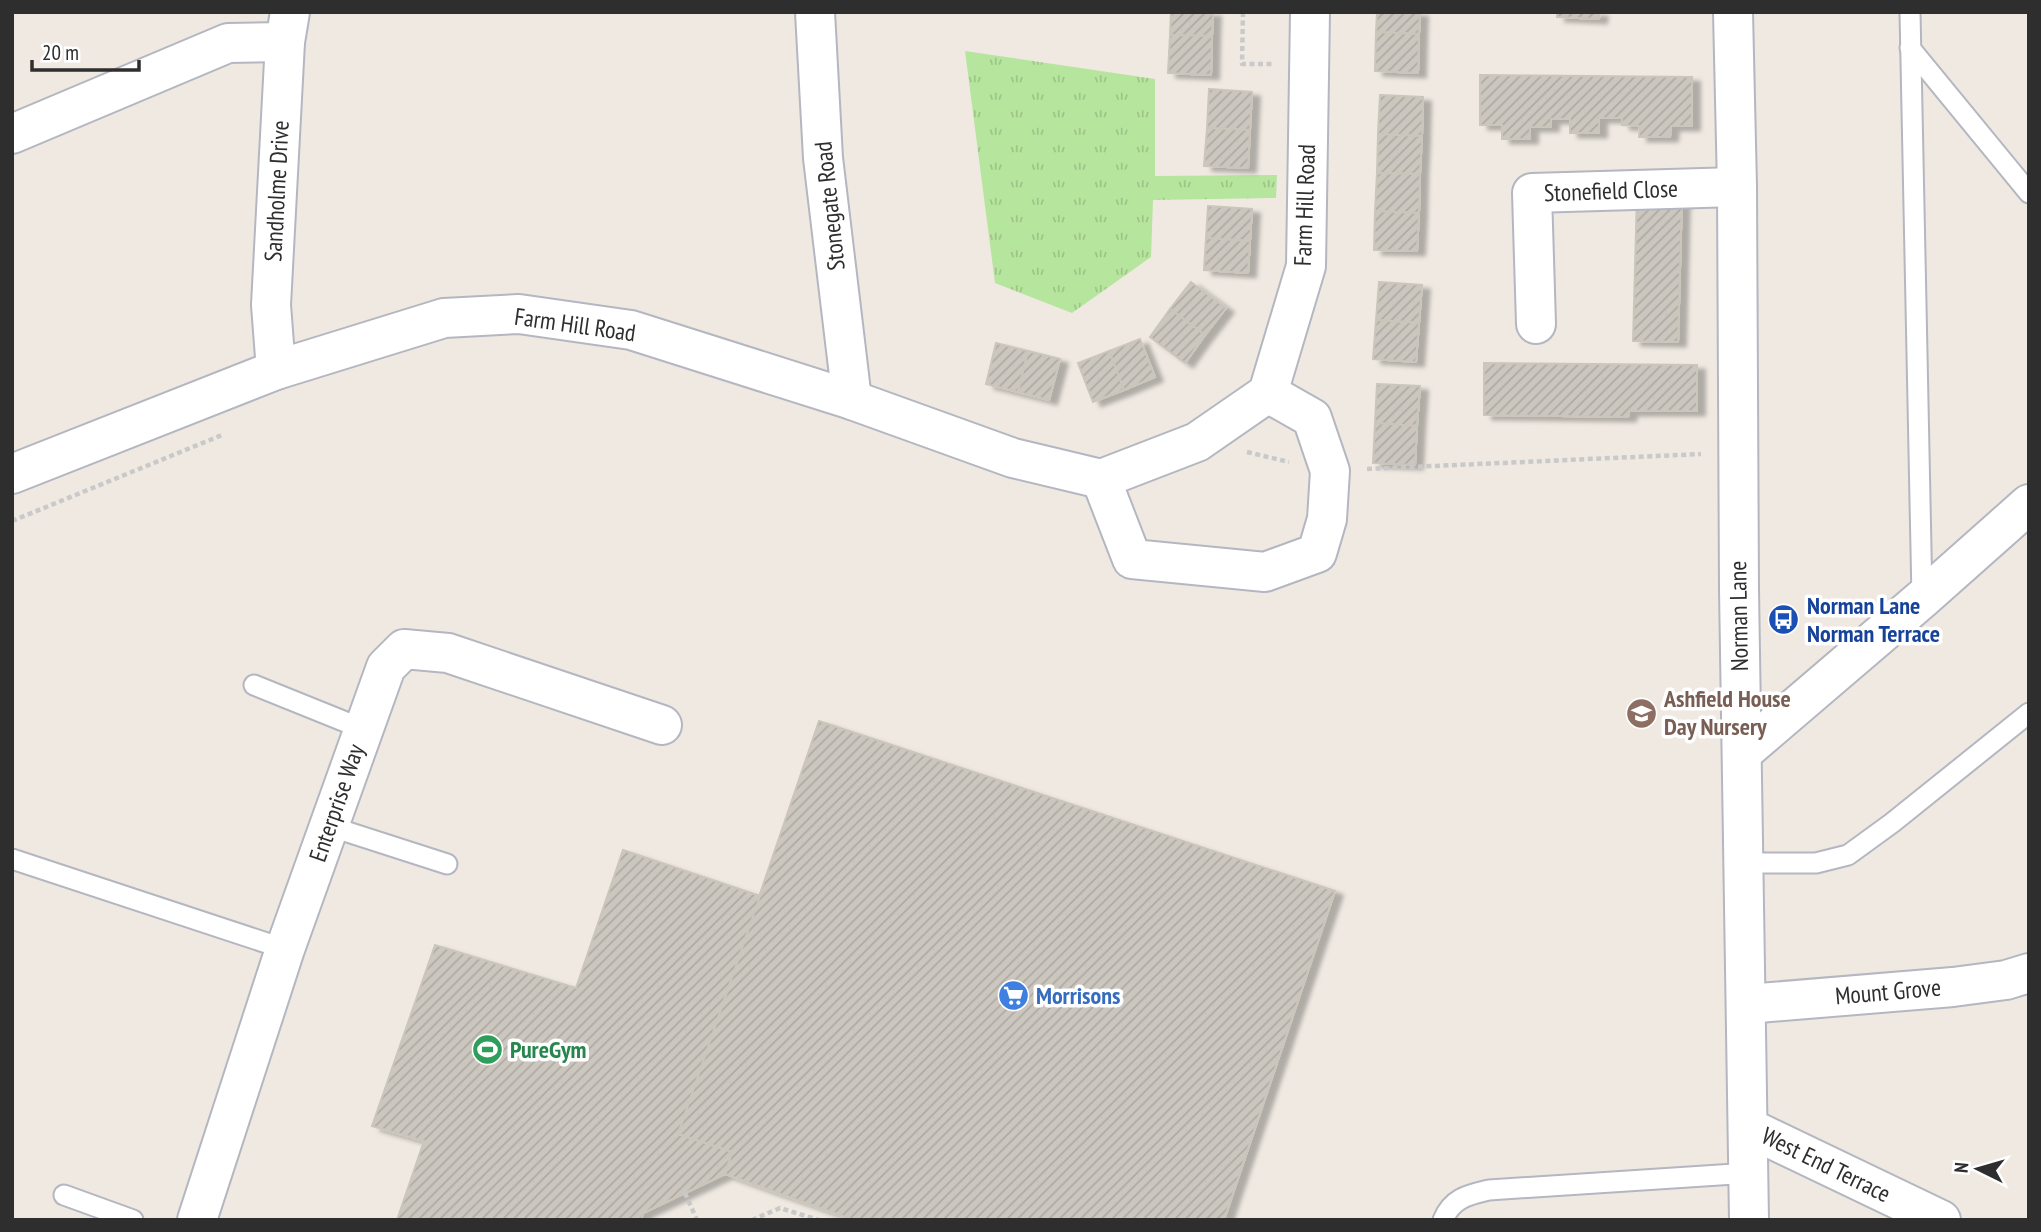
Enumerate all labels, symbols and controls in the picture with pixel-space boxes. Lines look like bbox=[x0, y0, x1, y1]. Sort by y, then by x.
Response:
scale bar bbox=[32, 28, 138, 72]
text: 20 m bbox=[42, 39, 79, 66]
street label: Sandholme Drive bbox=[257, 119, 296, 262]
street label: Stonegate Road bbox=[807, 140, 852, 272]
street label: Farm Hill Road bbox=[1287, 143, 1322, 267]
street label: Stonefield Close bbox=[1544, 173, 1678, 208]
street label: Farm Hill Road bbox=[512, 301, 638, 348]
street label: Norman Lane bbox=[1722, 561, 1755, 671]
place label: Norman Lane Norman Terrace bbox=[1807, 590, 1940, 649]
bus stop icon: Norman Lane Norman Terrace bbox=[1767, 603, 1801, 637]
place label: Ashfield House Day Nursery bbox=[1663, 683, 1791, 742]
school or university icon: Ashfield House Day Nursery bbox=[1624, 696, 1658, 730]
street label: Enterprise Way bbox=[302, 740, 371, 866]
street label: Mount Grove bbox=[1834, 971, 1942, 1012]
supermarket icon: Morrisons bbox=[996, 979, 1030, 1013]
place label: Morrisons bbox=[1036, 980, 1120, 1011]
sports icon: PureGym bbox=[470, 1033, 504, 1067]
place label: PureGym bbox=[510, 1034, 586, 1065]
street label: West End Terrace bbox=[1757, 1120, 1896, 1209]
north arrow bbox=[1943, 1134, 2013, 1204]
text: N bbox=[1949, 1161, 1973, 1174]

